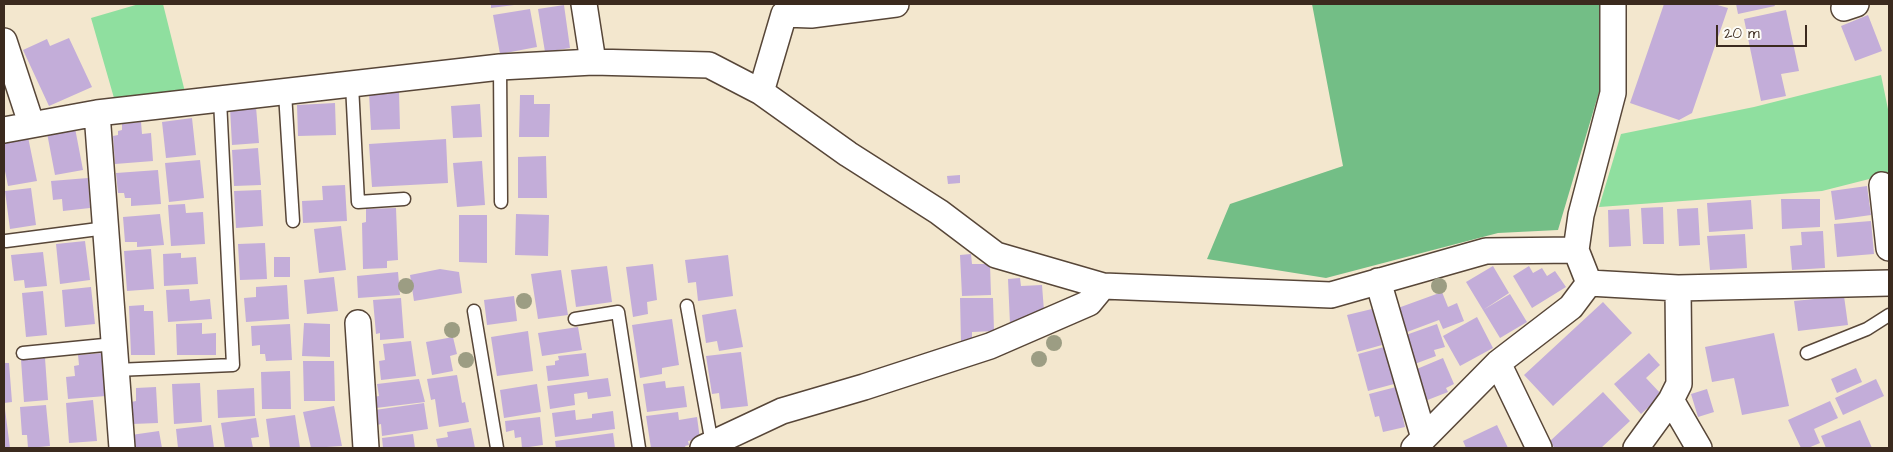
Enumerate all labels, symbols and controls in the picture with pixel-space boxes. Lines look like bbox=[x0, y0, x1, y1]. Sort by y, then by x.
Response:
scale bar bbox=[1718, 15, 1809, 47]
text: 20 m bbox=[1724, 23, 1760, 44]

